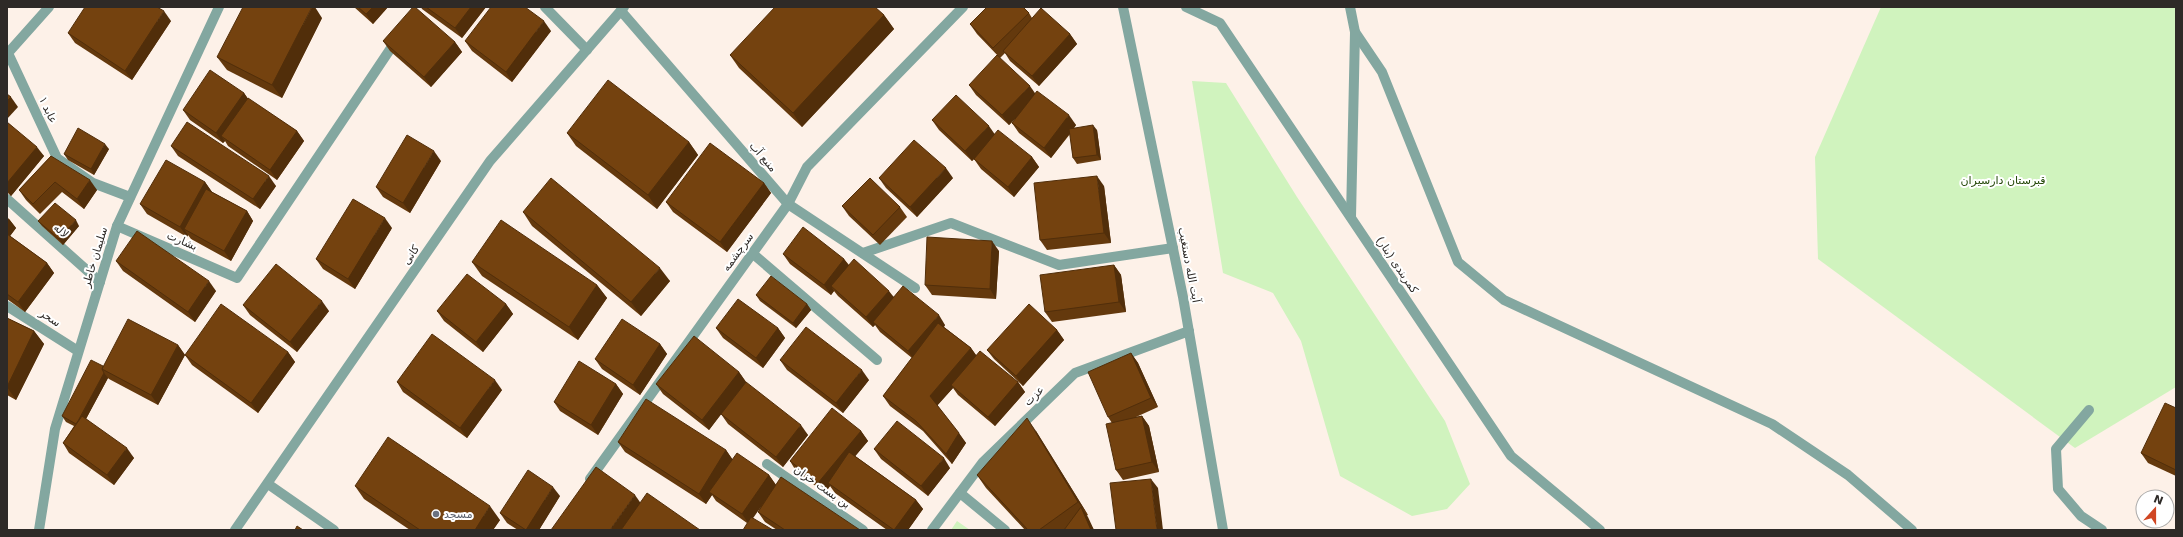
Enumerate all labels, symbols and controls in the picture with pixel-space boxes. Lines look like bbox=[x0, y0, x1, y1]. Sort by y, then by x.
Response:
street label: عابد ۱ bbox=[36, 94, 60, 126]
street label: منبع آب bbox=[747, 139, 780, 175]
park label: قبرستان دارسیران bbox=[1960, 174, 2046, 187]
street label: لاله bbox=[51, 221, 71, 241]
street label: سلیمان خاطر bbox=[79, 225, 110, 290]
street label: آیت الله دستغیب bbox=[1175, 226, 1204, 305]
street label: بشارت bbox=[165, 229, 199, 253]
street label: سرچشمه bbox=[720, 230, 756, 274]
street label: کمربندی (بنار) bbox=[1373, 234, 1421, 296]
street label: کانی bbox=[400, 242, 423, 267]
street label: سحر bbox=[36, 306, 63, 330]
street label: عزت bbox=[1021, 383, 1047, 409]
street label: بن بست خزان bbox=[791, 463, 853, 511]
north arrow bbox=[2135, 489, 2175, 529]
text: N bbox=[2152, 492, 2165, 508]
place label: مسجد bbox=[444, 508, 473, 521]
marker: مسجد bbox=[431, 509, 441, 519]

